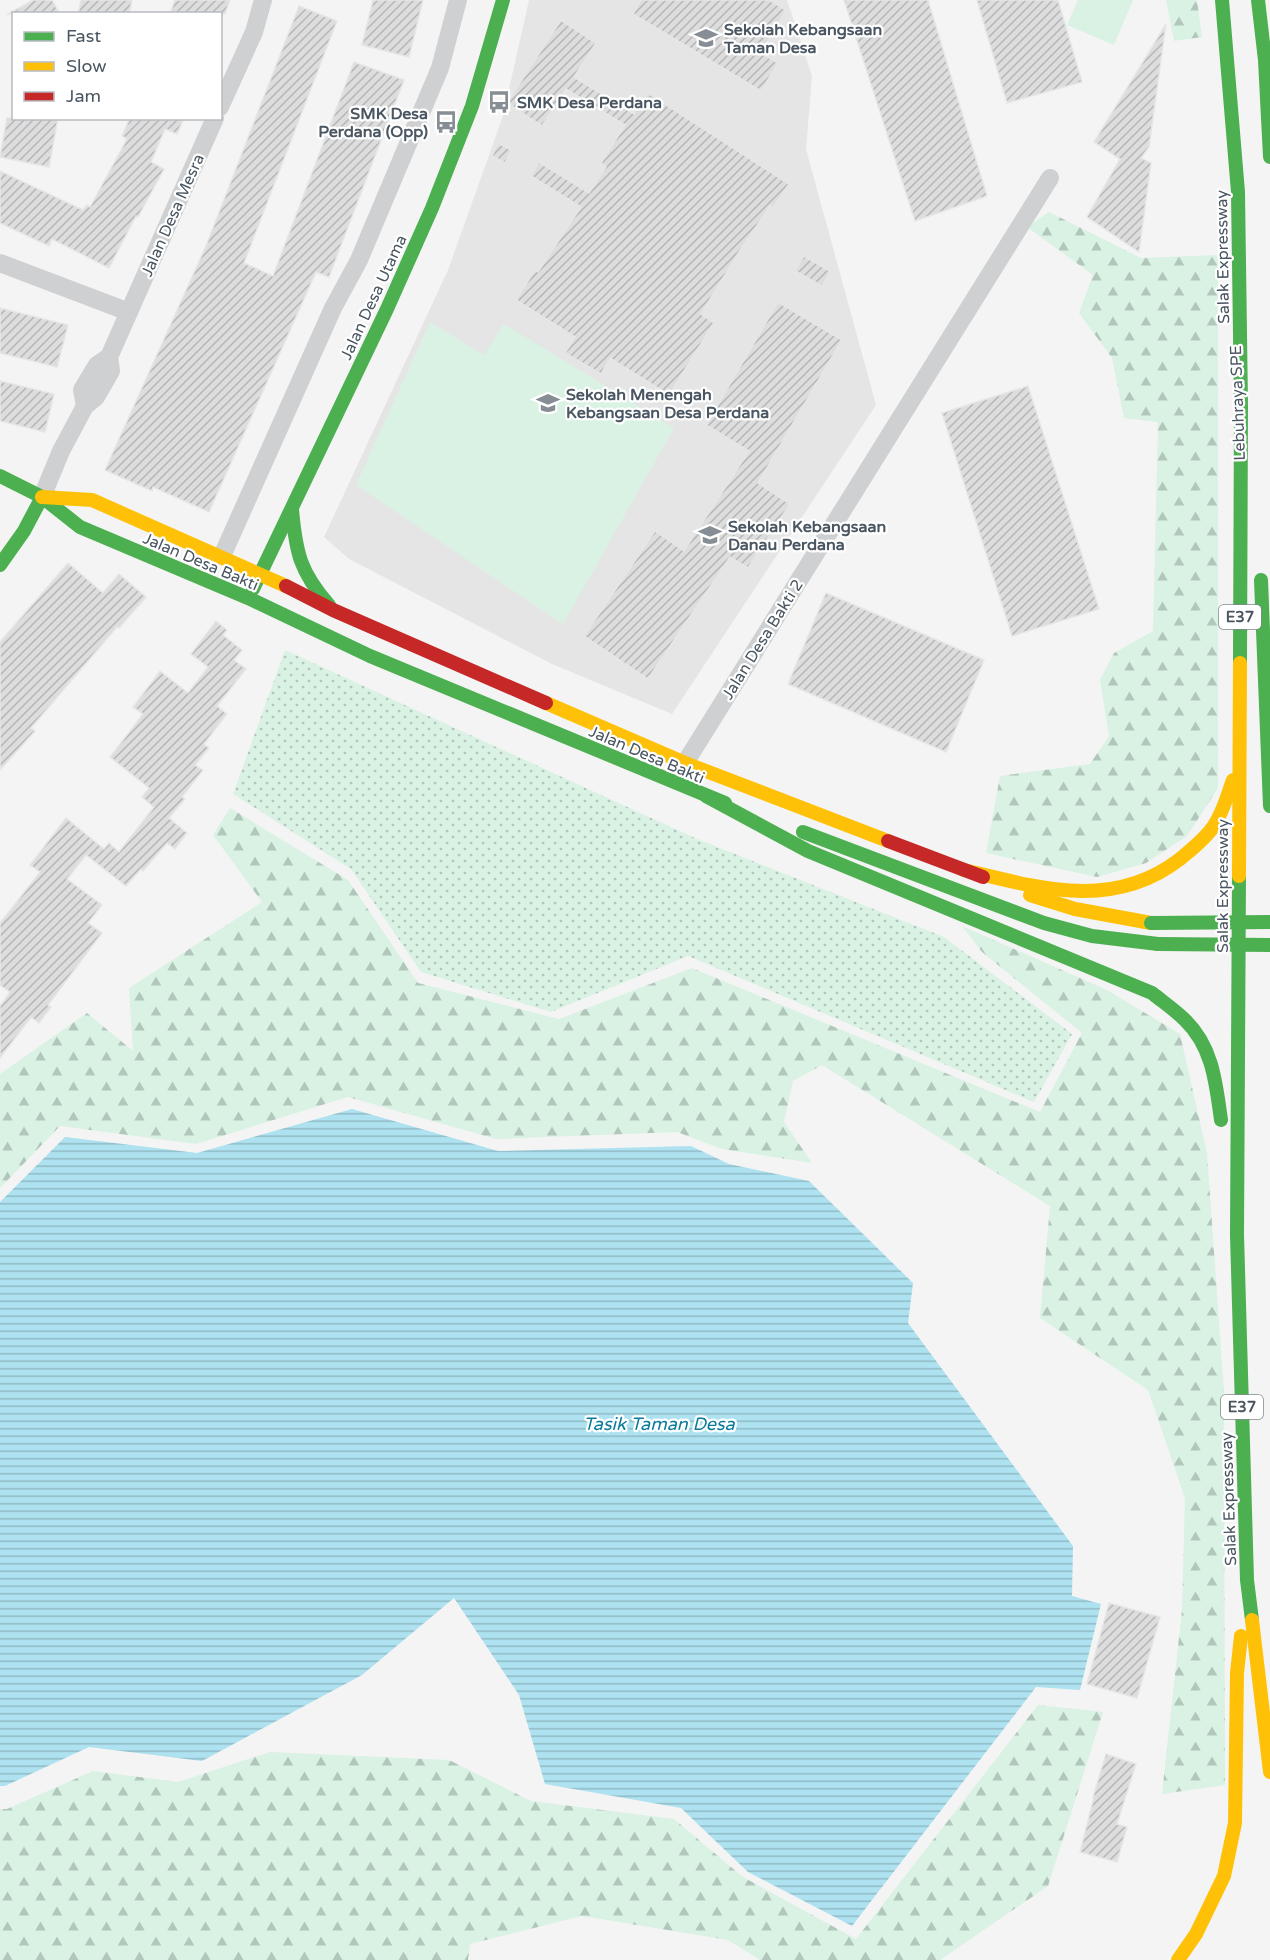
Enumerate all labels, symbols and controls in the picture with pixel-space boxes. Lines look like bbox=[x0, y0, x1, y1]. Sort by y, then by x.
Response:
legend bbox=[12, 12, 222, 120]
place label: Sekolah Kebangsaan Taman Desa bbox=[723, 20, 882, 58]
text: Fast bbox=[66, 25, 101, 47]
school or university icon: Sekolah Kebangsaan Taman Desa bbox=[693, 25, 719, 51]
text: Slow bbox=[66, 55, 107, 77]
text: Jam bbox=[66, 85, 101, 107]
bus stop icon: SMK Desa Perdana bbox=[486, 89, 512, 115]
place label: SMK Desa Perdana bbox=[517, 93, 662, 113]
place label: SMK Desa Perdana (Opp) bbox=[318, 104, 428, 142]
bus stop icon: SMK Desa Perdana (Opp) bbox=[433, 109, 459, 135]
street label: Jalan Desa Mesra bbox=[137, 151, 209, 280]
street label: Salak Expressway bbox=[1212, 189, 1234, 324]
street label: Jalan Desa Utama bbox=[336, 232, 412, 363]
street label: Lebuhraya SPE bbox=[1226, 345, 1250, 461]
place label: Sekolah Menengah Kebangsaan Desa Perdana bbox=[566, 385, 769, 423]
school or university icon: Sekolah Menengah Kebangsaan Desa Perdana bbox=[535, 390, 561, 416]
place label: Sekolah Kebangsaan Danau Perdana bbox=[728, 517, 886, 555]
school or university icon: Sekolah Kebangsaan Danau Perdana bbox=[697, 522, 723, 548]
street label: Jalan Desa Bakti bbox=[140, 529, 262, 595]
street label: Jalan Desa Bakti 2 bbox=[718, 576, 808, 703]
road number: E37 bbox=[1219, 605, 1261, 629]
street label: Jalan Desa Bakti bbox=[586, 722, 708, 788]
street label: Salak Expressway bbox=[1213, 819, 1233, 953]
road number: E37 bbox=[1221, 1395, 1263, 1419]
water label: Tasik Taman Desa bbox=[583, 1413, 736, 1435]
street label: Salak Expressway bbox=[1217, 1431, 1241, 1566]

